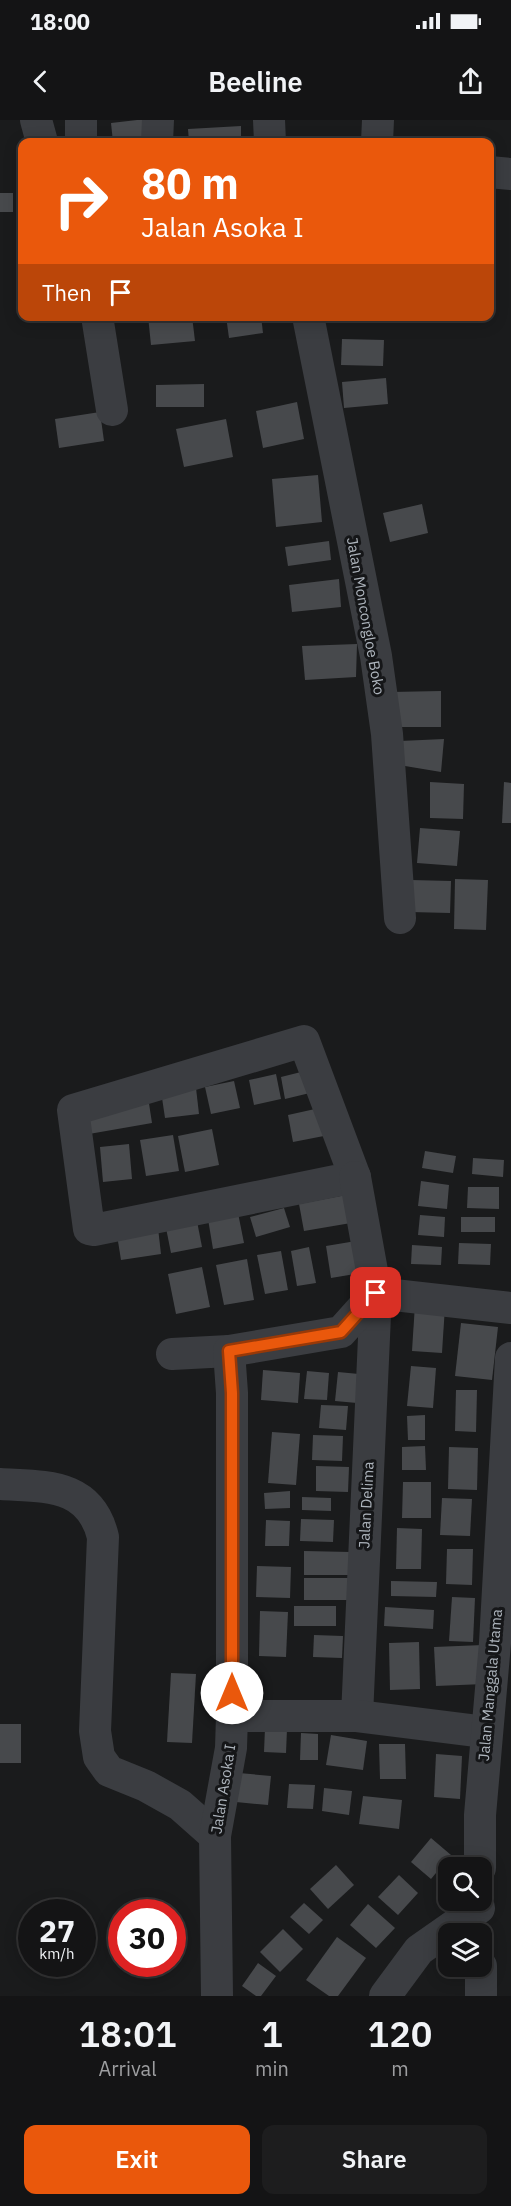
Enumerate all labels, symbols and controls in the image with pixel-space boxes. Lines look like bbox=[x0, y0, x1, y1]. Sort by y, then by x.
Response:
text: 18:00 bbox=[30, 7, 90, 36]
text: Beeline bbox=[208, 64, 303, 99]
icon: back bbox=[24, 65, 57, 98]
icon: share bbox=[454, 65, 487, 98]
text: 80 m bbox=[141, 156, 239, 211]
icon: right bbox=[42, 162, 120, 240]
text: Jalan Asoka I bbox=[141, 209, 304, 244]
icon: arrive bbox=[104, 276, 137, 309]
text: Then bbox=[42, 278, 92, 307]
street label: Jalan Moncongloe Boko bbox=[343, 536, 389, 696]
pin bbox=[350, 1267, 401, 1318]
icon: arrive bbox=[359, 1276, 392, 1309]
street label: Jalan Delima bbox=[354, 1461, 378, 1549]
street label: Jalan Manggala Utama bbox=[474, 1608, 506, 1762]
position arrow bbox=[200, 1661, 264, 1725]
street label: Jalan Asoka I bbox=[207, 1743, 239, 1835]
map controls bbox=[438, 1857, 492, 1977]
button: search bbox=[438, 1857, 492, 1911]
speed limit sign: 30 bbox=[108, 1899, 186, 1977]
text: 27 bbox=[39, 1911, 75, 1950]
button: layers bbox=[438, 1923, 492, 1977]
text: km/h bbox=[39, 1944, 75, 1963]
text: 18:01 bbox=[79, 2010, 177, 2057]
text: 1 bbox=[261, 2010, 283, 2057]
text: 120 bbox=[368, 2010, 432, 2057]
text: Arrival bbox=[98, 2055, 157, 2082]
text: min bbox=[255, 2055, 289, 2082]
text: m bbox=[391, 2055, 409, 2082]
button: Exit bbox=[24, 2125, 250, 2194]
button: Share bbox=[262, 2125, 487, 2194]

